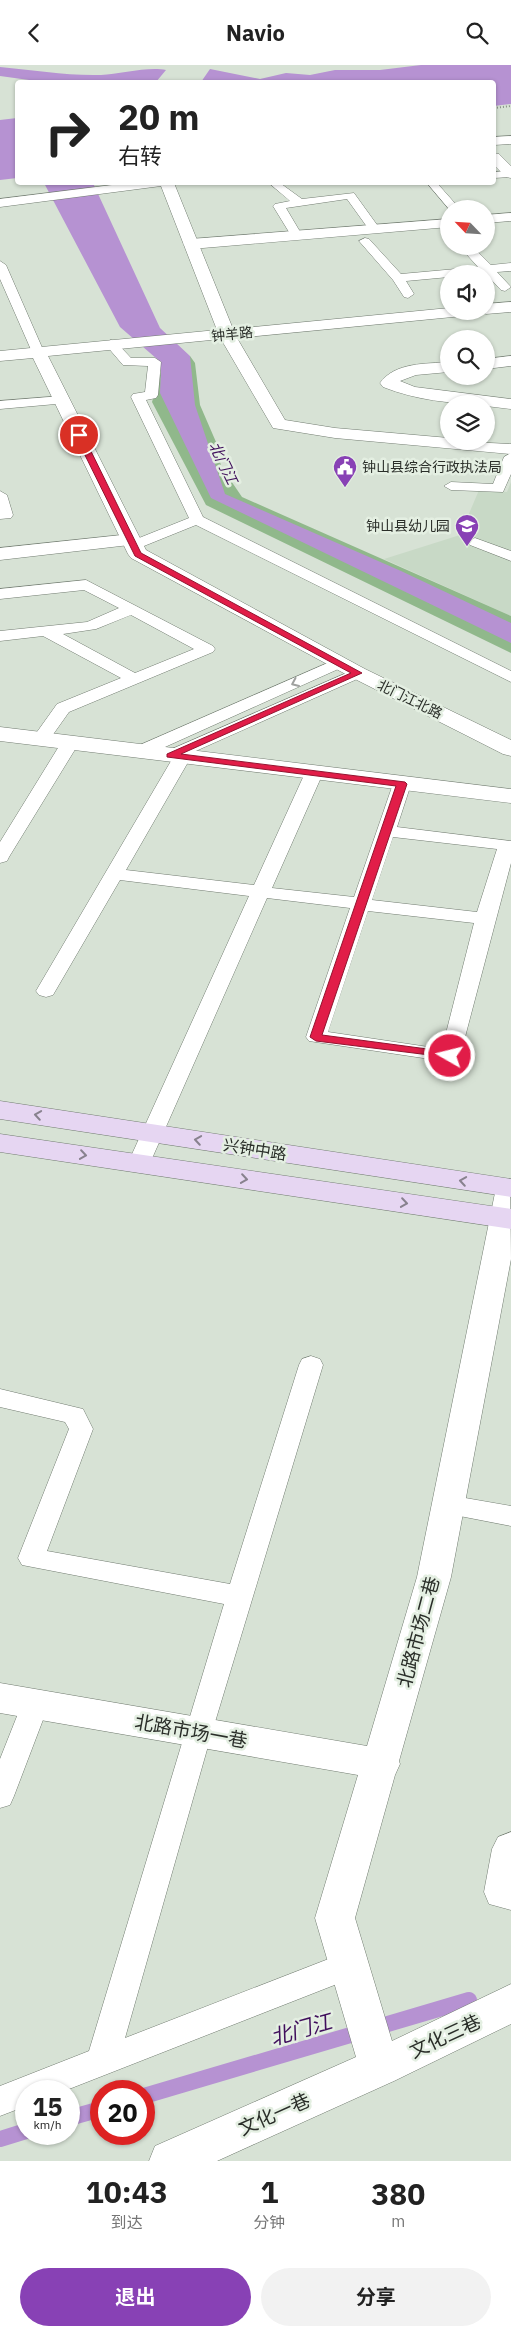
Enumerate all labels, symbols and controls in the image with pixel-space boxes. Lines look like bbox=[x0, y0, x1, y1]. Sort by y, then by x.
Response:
text: Navio bbox=[226, 18, 285, 47]
icon: back bbox=[20, 19, 48, 47]
icon: search bbox=[463, 19, 491, 47]
text: 20 m bbox=[118, 94, 200, 140]
icon: right bbox=[35, 100, 100, 165]
text: 右转 bbox=[118, 141, 162, 170]
north arrow bbox=[440, 200, 495, 255]
map controls bbox=[440, 200, 495, 450]
button: sound bbox=[440, 265, 495, 320]
street label: 钟羊路 bbox=[210, 323, 254, 345]
button: search bbox=[440, 330, 495, 385]
button: layers bbox=[440, 395, 495, 450]
pin bbox=[58, 414, 100, 456]
icon: arrive bbox=[65, 421, 93, 449]
water label: 北门江 bbox=[205, 438, 243, 489]
public building icon: 钟山县综合行政执法局 bbox=[332, 454, 358, 488]
place label: 钟山县综合行政执法局 bbox=[362, 458, 502, 476]
school or university icon: 钟山县幼儿园 bbox=[454, 513, 480, 547]
place label: 钟山县幼儿园 bbox=[366, 517, 450, 535]
one-way arrow bbox=[291, 676, 300, 687]
street label: 北门江北路 bbox=[375, 676, 445, 722]
position arrow bbox=[423, 1029, 475, 1081]
one-way arrow bbox=[33, 1111, 42, 1121]
street label: 兴钟中路 bbox=[222, 1134, 288, 1164]
one-way arrow bbox=[194, 1136, 203, 1146]
one-way arrow bbox=[79, 1149, 87, 1160]
one-way arrow bbox=[240, 1173, 248, 1184]
one-way arrow bbox=[458, 1176, 466, 1187]
one-way arrow bbox=[401, 1197, 409, 1208]
street label: 北路市场二巷 bbox=[392, 1574, 444, 1690]
street label: 北路市场一巷 bbox=[133, 1709, 249, 1753]
water label: 北门江 bbox=[267, 2006, 337, 2051]
street label: 文化三巷 bbox=[405, 2009, 485, 2063]
speed limit sign: 20 bbox=[90, 2080, 155, 2145]
street label: 文化一巷 bbox=[234, 2088, 314, 2140]
text: 15 bbox=[32, 2090, 63, 2123]
text: km/h bbox=[33, 2117, 62, 2132]
text: 10:43 bbox=[86, 2172, 168, 2211]
text: 1 bbox=[260, 2172, 278, 2211]
text: 380 bbox=[371, 2174, 425, 2213]
text: m bbox=[391, 2211, 405, 2231]
text: 到达 bbox=[111, 2212, 143, 2232]
text: 分钟 bbox=[253, 2212, 285, 2232]
button: 退出 bbox=[20, 2268, 251, 2326]
button: 分享 bbox=[261, 2268, 491, 2326]

